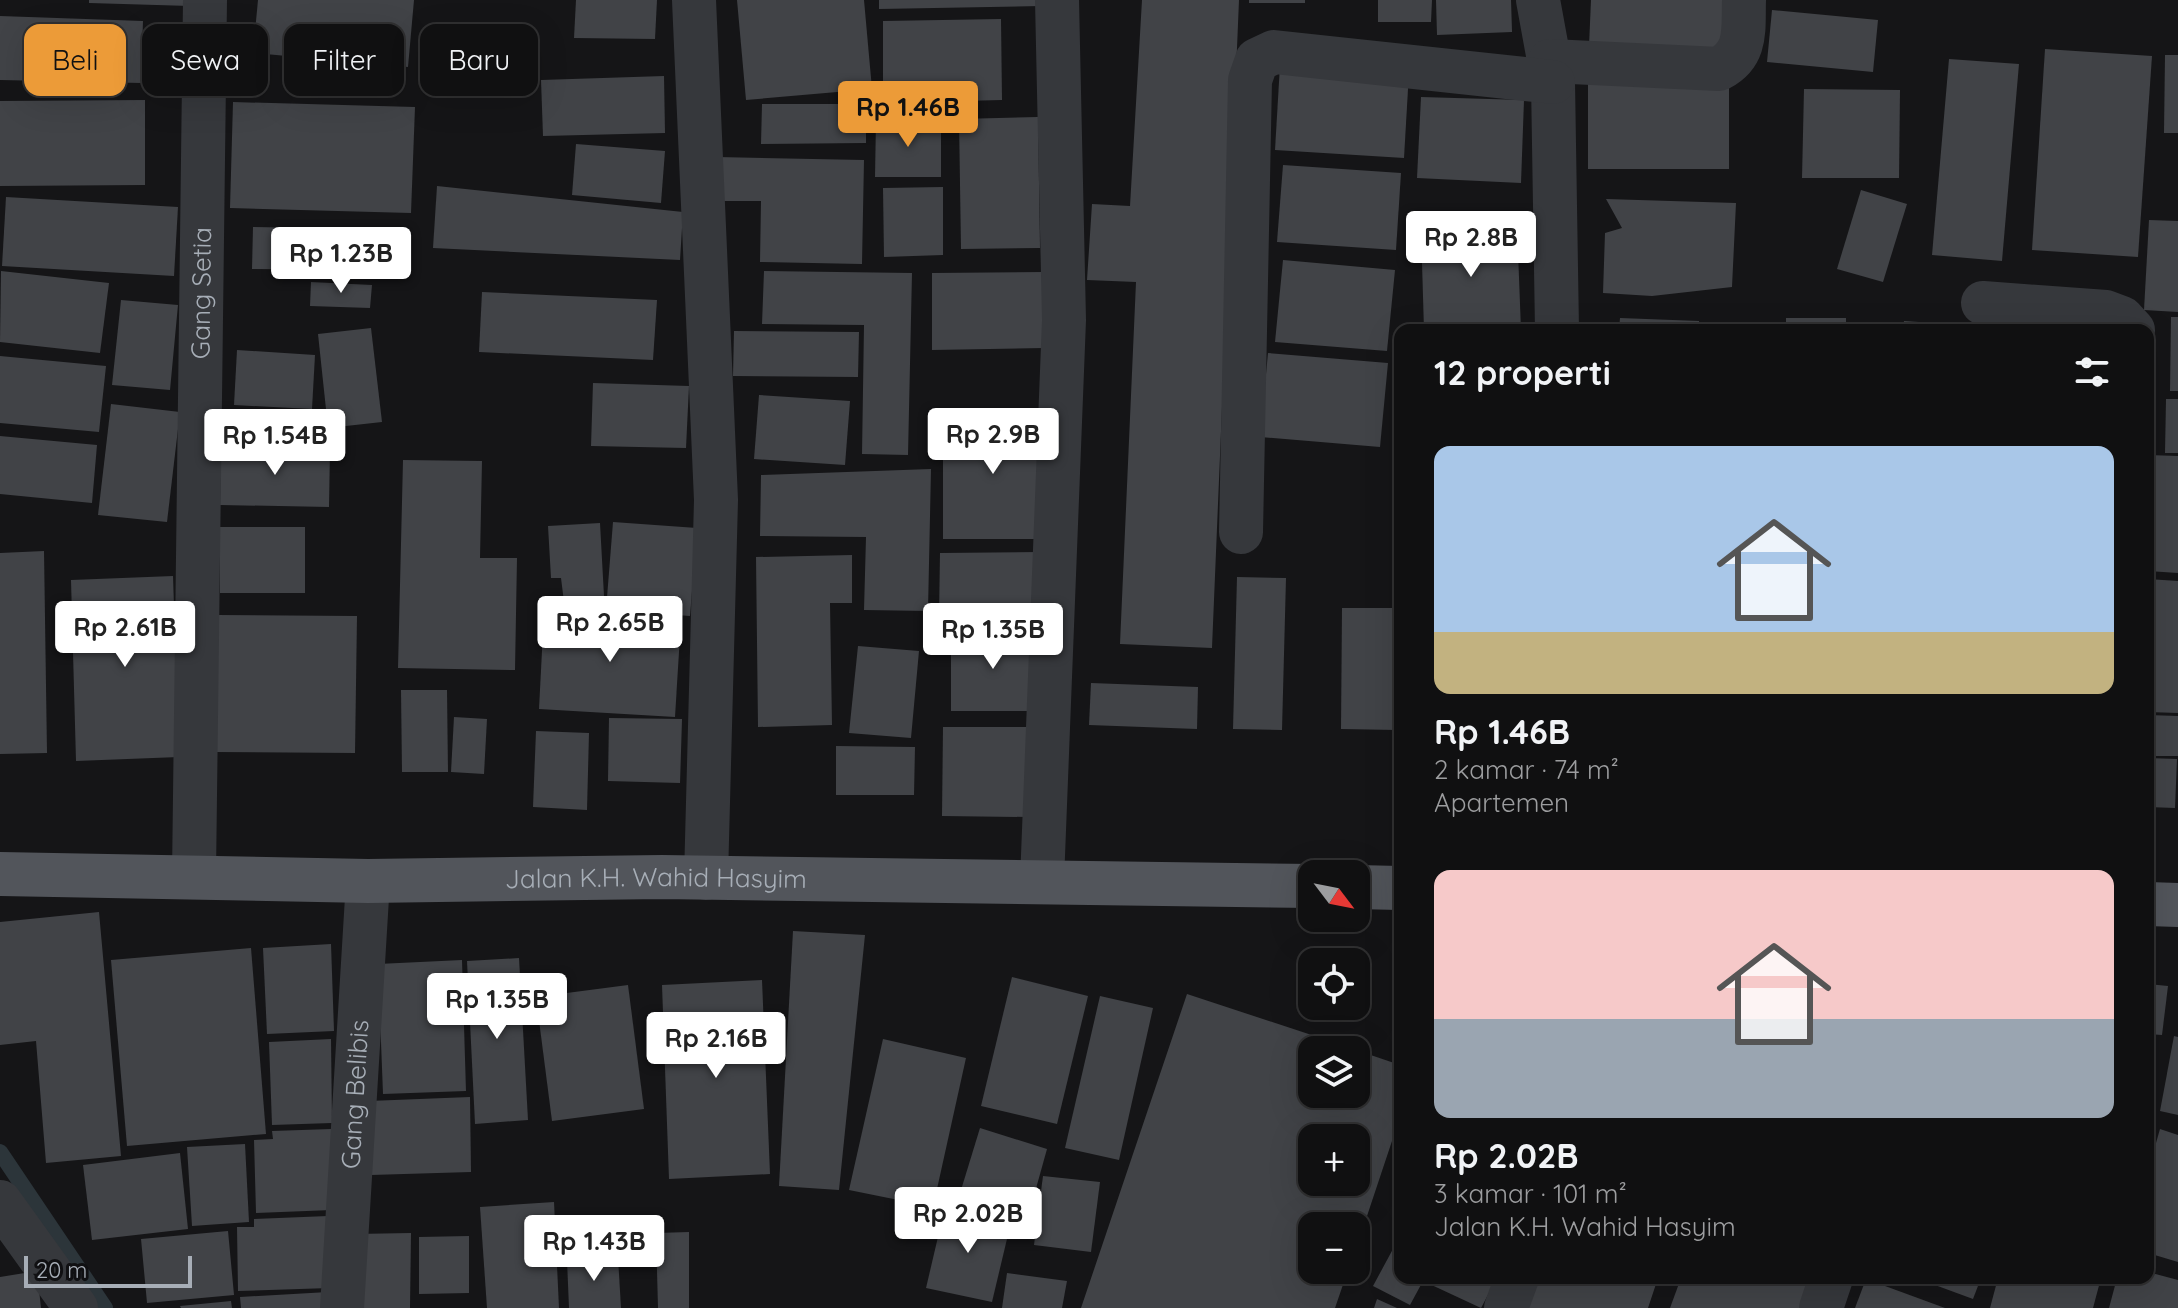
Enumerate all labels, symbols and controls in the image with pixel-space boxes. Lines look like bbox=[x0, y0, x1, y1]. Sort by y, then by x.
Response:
chip: Beli bbox=[24, 24, 126, 96]
chip: Sewa bbox=[142, 24, 268, 96]
chip: Filter bbox=[284, 24, 404, 96]
chip: Baru bbox=[420, 24, 538, 96]
pin: Rp 1.46B bbox=[825, 81, 991, 149]
text: Rp 1.46B bbox=[856, 90, 960, 123]
pin: Rp 2.8B bbox=[1397, 211, 1545, 279]
text: Rp 2.8B bbox=[1424, 220, 1518, 253]
street label: Gang Setia bbox=[183, 227, 218, 359]
pin: Rp 1.23B bbox=[258, 227, 424, 295]
text: Rp 1.23B bbox=[289, 236, 393, 269]
icon: filters bbox=[2070, 350, 2114, 394]
text: 12 properti bbox=[1434, 351, 1611, 394]
pin: Rp 2.9B bbox=[919, 408, 1067, 476]
pin: Rp 1.54B bbox=[192, 409, 358, 477]
text: Rp 2.9B bbox=[946, 417, 1040, 450]
text: Rp 1.54B bbox=[222, 418, 328, 451]
icon: home bbox=[1702, 498, 1846, 642]
pin: Rp 2.65B bbox=[527, 596, 693, 664]
pin: Rp 2.61B bbox=[42, 601, 208, 669]
pin: Rp 1.35B bbox=[910, 603, 1076, 671]
text: Rp 2.65B bbox=[555, 605, 665, 638]
text: Rp 2.61B bbox=[73, 610, 177, 643]
text: Rp 1.35B bbox=[941, 612, 1045, 645]
text: Rp 1.46B bbox=[1434, 710, 1570, 753]
text: 2 kamar · 74 m² bbox=[1434, 753, 1619, 786]
text: Apartemen bbox=[1434, 786, 1569, 819]
street label: Jalan K.H. Wahid Hasyim bbox=[505, 860, 807, 895]
north arrow bbox=[1298, 860, 1370, 932]
map controls bbox=[1298, 860, 1370, 1284]
icon: home bbox=[1702, 922, 1846, 1066]
button: locate bbox=[1298, 948, 1370, 1020]
pin: Rp 1.35B bbox=[414, 973, 580, 1041]
text: Rp 1.35B bbox=[445, 982, 549, 1015]
pin: Rp 2.16B bbox=[633, 1012, 799, 1080]
street label: Gang Belibis bbox=[334, 1019, 376, 1170]
text: Rp 2.16B bbox=[665, 1021, 767, 1054]
button: layers bbox=[1298, 1036, 1370, 1108]
button: + bbox=[1298, 1124, 1370, 1196]
text: Rp 2.02B bbox=[1434, 1134, 1579, 1177]
text: 3 kamar · 101 m² bbox=[1434, 1177, 1627, 1210]
pin: Rp 2.02B bbox=[885, 1187, 1051, 1255]
text: Rp 2.02B bbox=[913, 1196, 1023, 1229]
text: Jalan K.H. Wahid Hasyim bbox=[1434, 1210, 1736, 1243]
button: − bbox=[1298, 1212, 1370, 1284]
pin: Rp 1.43B bbox=[511, 1215, 677, 1283]
text: Rp 1.43B bbox=[542, 1224, 646, 1257]
scale bar bbox=[24, 1252, 192, 1288]
text: 20 m bbox=[36, 1256, 87, 1284]

